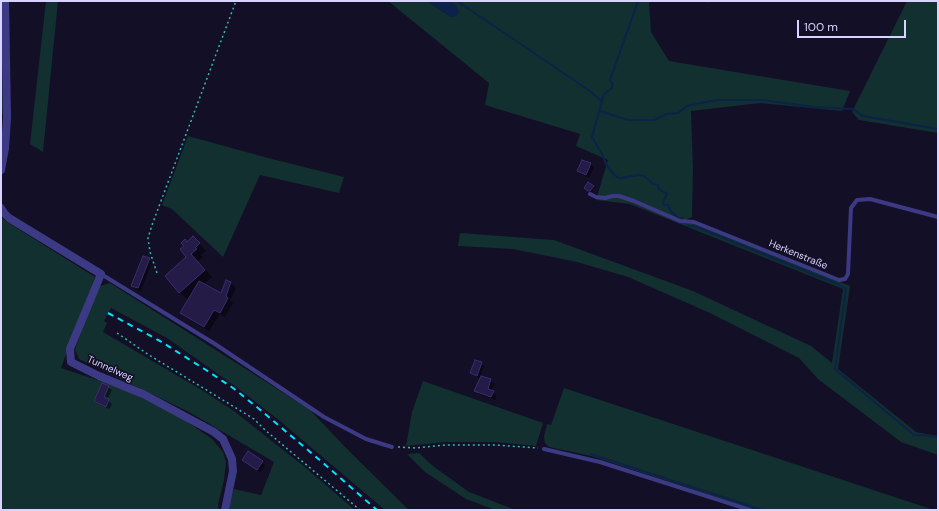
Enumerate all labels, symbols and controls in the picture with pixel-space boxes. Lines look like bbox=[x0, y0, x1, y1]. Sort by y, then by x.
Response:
scale bar bbox=[799, 12, 908, 38]
text: 100 m bbox=[804, 19, 838, 35]
street label: Herkenstraße bbox=[767, 238, 829, 272]
street label: Tunnelweg bbox=[85, 354, 135, 384]

